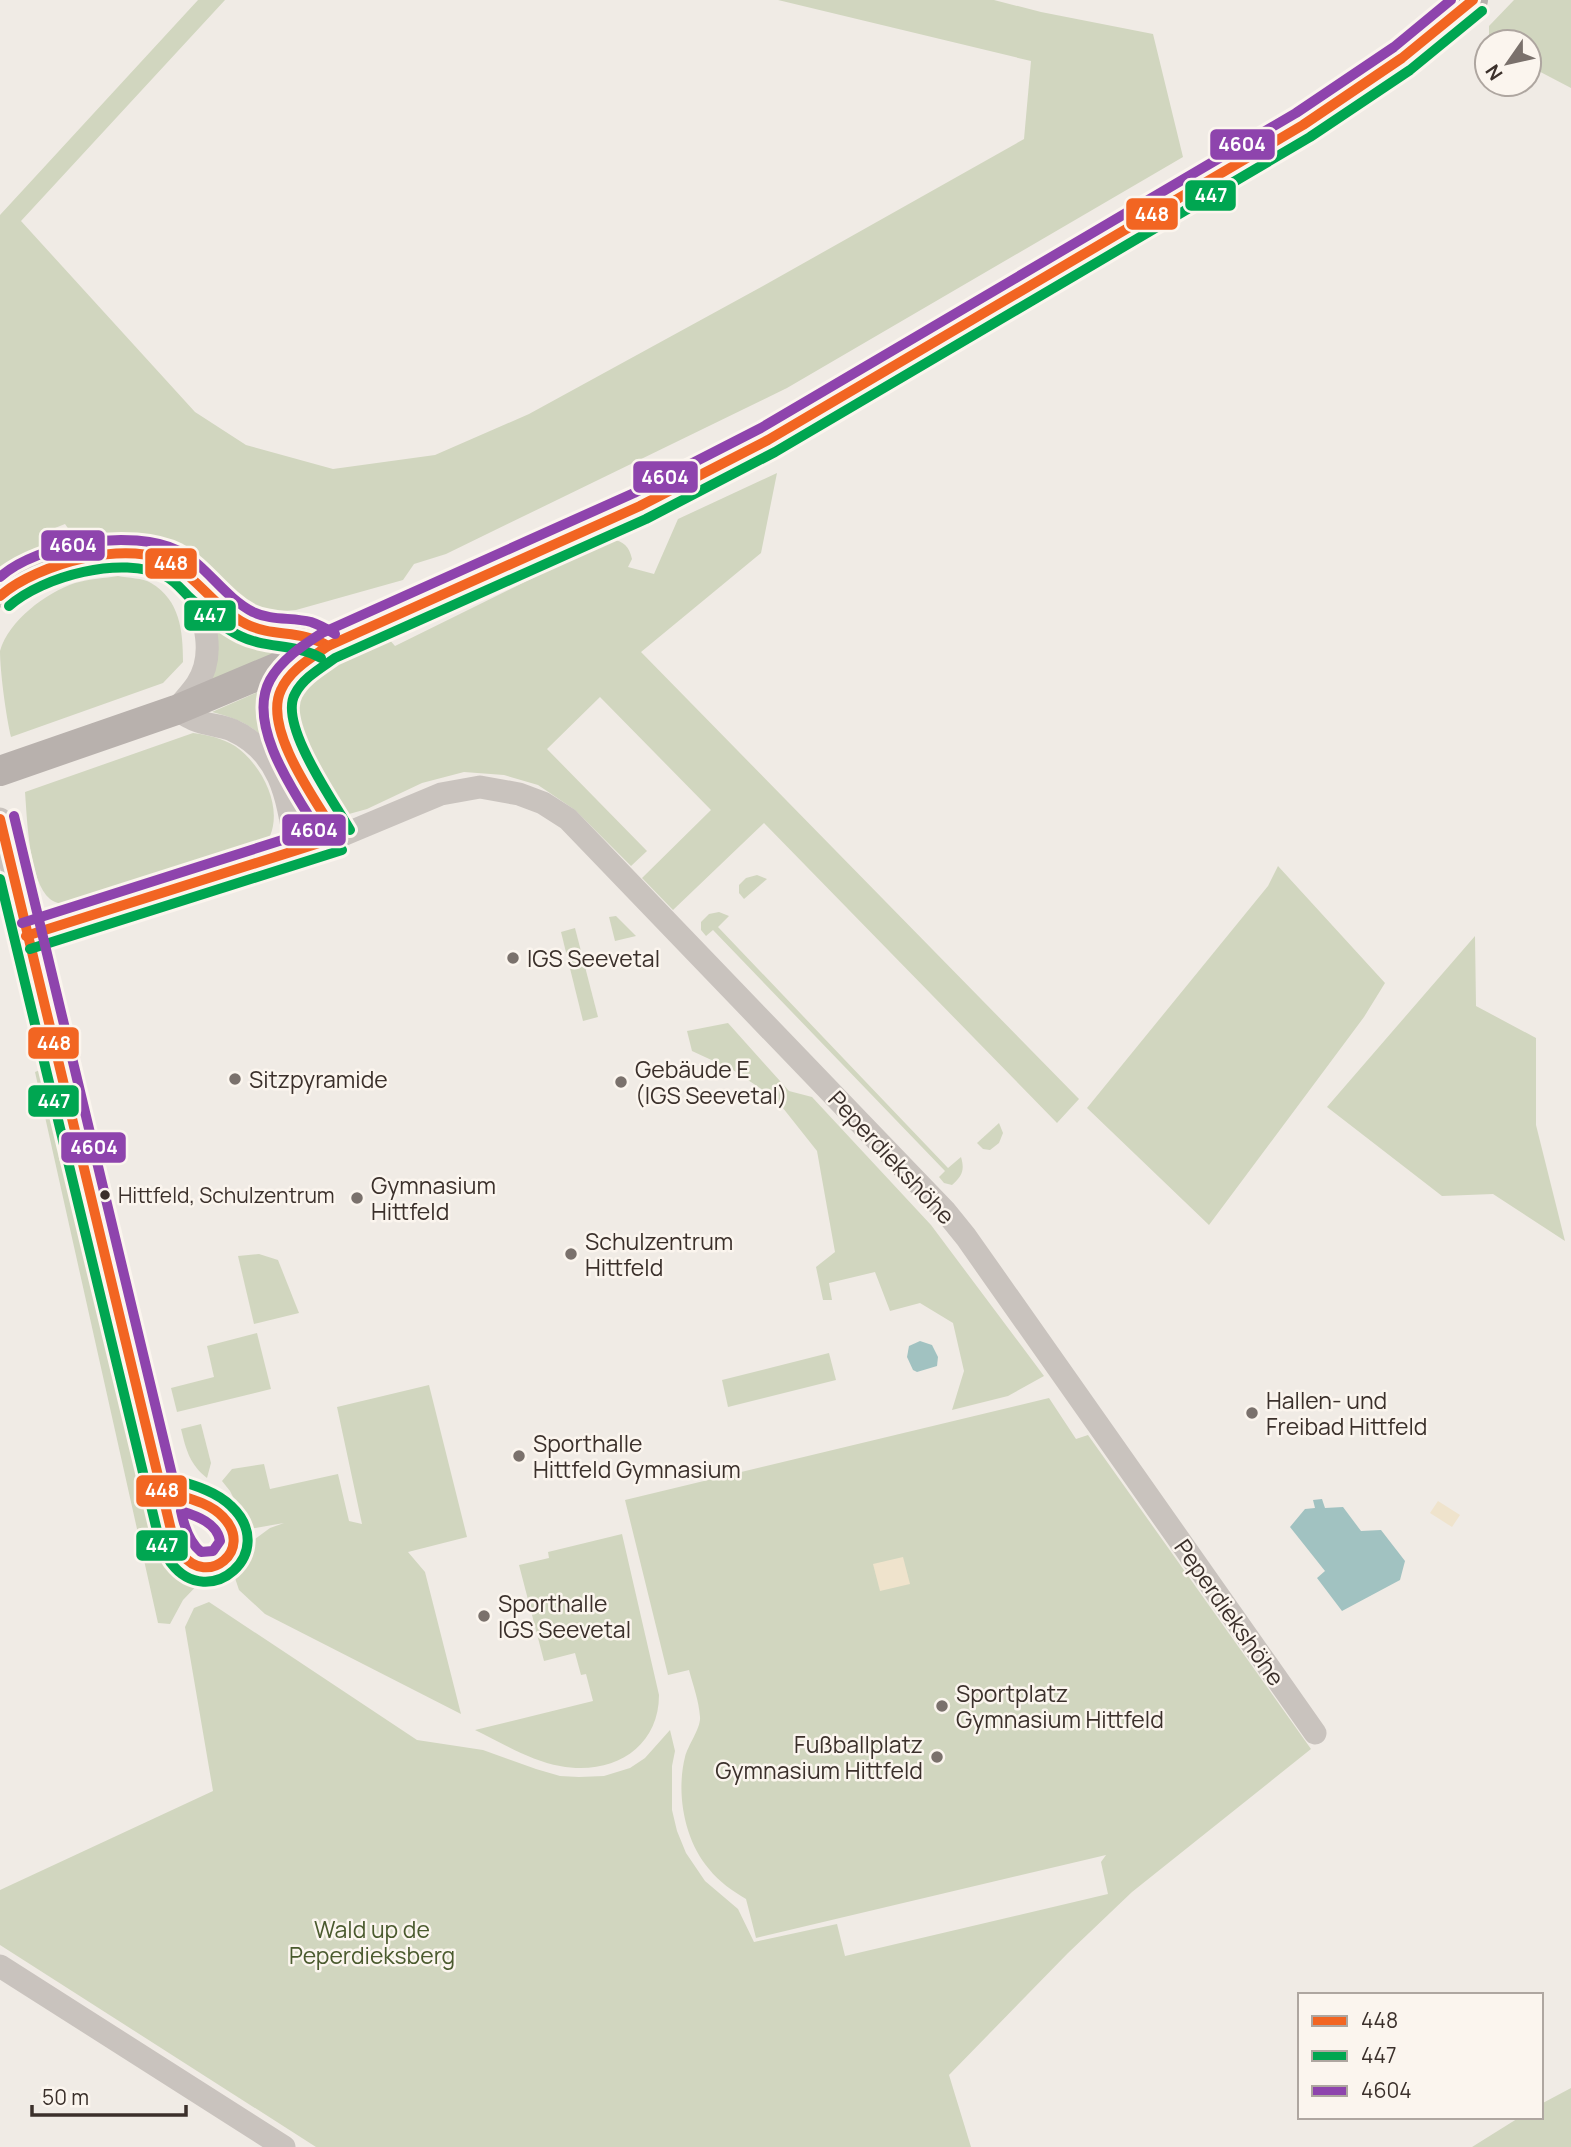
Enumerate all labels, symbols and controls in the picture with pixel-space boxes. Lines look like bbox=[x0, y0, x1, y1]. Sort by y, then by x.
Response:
north arrow bbox=[1473, 28, 1543, 98]
text: N bbox=[1479, 60, 1509, 85]
line badge: 4604 bbox=[1209, 128, 1276, 161]
text: 4604 bbox=[1218, 131, 1266, 157]
line badge: 447 bbox=[1184, 179, 1237, 212]
text: 447 bbox=[1194, 182, 1228, 208]
line badge: 448 bbox=[1125, 197, 1179, 231]
text: 448 bbox=[1135, 201, 1169, 227]
line badge: 4604 bbox=[632, 460, 699, 494]
text: 4604 bbox=[641, 464, 689, 490]
line badge: 4604 bbox=[40, 529, 106, 562]
text: 4604 bbox=[49, 532, 97, 558]
line badge: 448 bbox=[144, 547, 198, 580]
text: 448 bbox=[154, 550, 188, 576]
line badge: 447 bbox=[183, 599, 237, 632]
text: 447 bbox=[193, 602, 227, 628]
line badge: 4604 bbox=[281, 813, 347, 847]
text: 4604 bbox=[290, 817, 338, 843]
place label: IGS Seevetal bbox=[527, 942, 660, 974]
marker: IGS Seevetal bbox=[505, 950, 521, 966]
line badge: 448 bbox=[27, 1026, 80, 1060]
text: 448 bbox=[37, 1030, 71, 1056]
place label: Gebäude E (IGS Seevetal) bbox=[635, 1053, 788, 1111]
place label: Sitzpyramide bbox=[249, 1063, 388, 1095]
marker: Sitzpyramide bbox=[227, 1071, 243, 1087]
marker: Gebäude E (IGS Seevetal) bbox=[613, 1074, 629, 1090]
street label: Peperdiekshöhe bbox=[822, 1083, 962, 1231]
line badge: 447 bbox=[27, 1084, 80, 1118]
text: 447 bbox=[37, 1088, 71, 1114]
line badge: 4604 bbox=[60, 1131, 127, 1164]
text: 4604 bbox=[70, 1134, 118, 1160]
place label: Gymnasium Hittfeld bbox=[371, 1169, 496, 1227]
place label: Hittfeld, Schulzentrum bbox=[118, 1181, 335, 1209]
marker: Hittfeld, Schulzentrum bbox=[98, 1188, 112, 1202]
marker: Gymnasium Hittfeld bbox=[349, 1190, 365, 1206]
place label: Schulzentrum Hittfeld bbox=[585, 1225, 733, 1283]
marker: Schulzentrum Hittfeld bbox=[563, 1246, 579, 1262]
place label: Hallen- und Freibad Hittfeld bbox=[1266, 1384, 1427, 1442]
marker: Hallen- und Freibad Hittfeld bbox=[1244, 1405, 1260, 1421]
place label: Sporthalle Hittfeld Gymnasium bbox=[533, 1427, 741, 1485]
marker: Sporthalle Hittfeld Gymnasium bbox=[511, 1448, 527, 1464]
line badge: 448 bbox=[135, 1474, 188, 1508]
text: 448 bbox=[145, 1477, 179, 1503]
line badge: 447 bbox=[135, 1529, 189, 1562]
text: 447 bbox=[145, 1532, 179, 1558]
street label: Peperdiekshöhe bbox=[1168, 1532, 1292, 1692]
place label: Sporthalle IGS Seevetal bbox=[498, 1587, 631, 1645]
marker: Sporthalle IGS Seevetal bbox=[476, 1608, 492, 1624]
place label: Sportplatz Gymnasium Hittfeld bbox=[956, 1677, 1164, 1735]
marker: Sportplatz Gymnasium Hittfeld bbox=[934, 1698, 950, 1714]
place label: Fußballplatz Gymnasium Hittfeld bbox=[715, 1728, 923, 1786]
marker: Fußballplatz Gymnasium Hittfeld bbox=[929, 1749, 945, 1765]
park label: Wald up de Peperdieksberg bbox=[289, 1913, 455, 1971]
legend bbox=[1298, 1993, 1543, 2119]
text: 448 bbox=[1361, 2006, 1398, 2034]
text: 447 bbox=[1361, 2041, 1397, 2069]
scale bar bbox=[32, 2074, 186, 2118]
text: 4604 bbox=[1361, 2076, 1412, 2104]
text: 50 m bbox=[42, 2083, 89, 2111]

